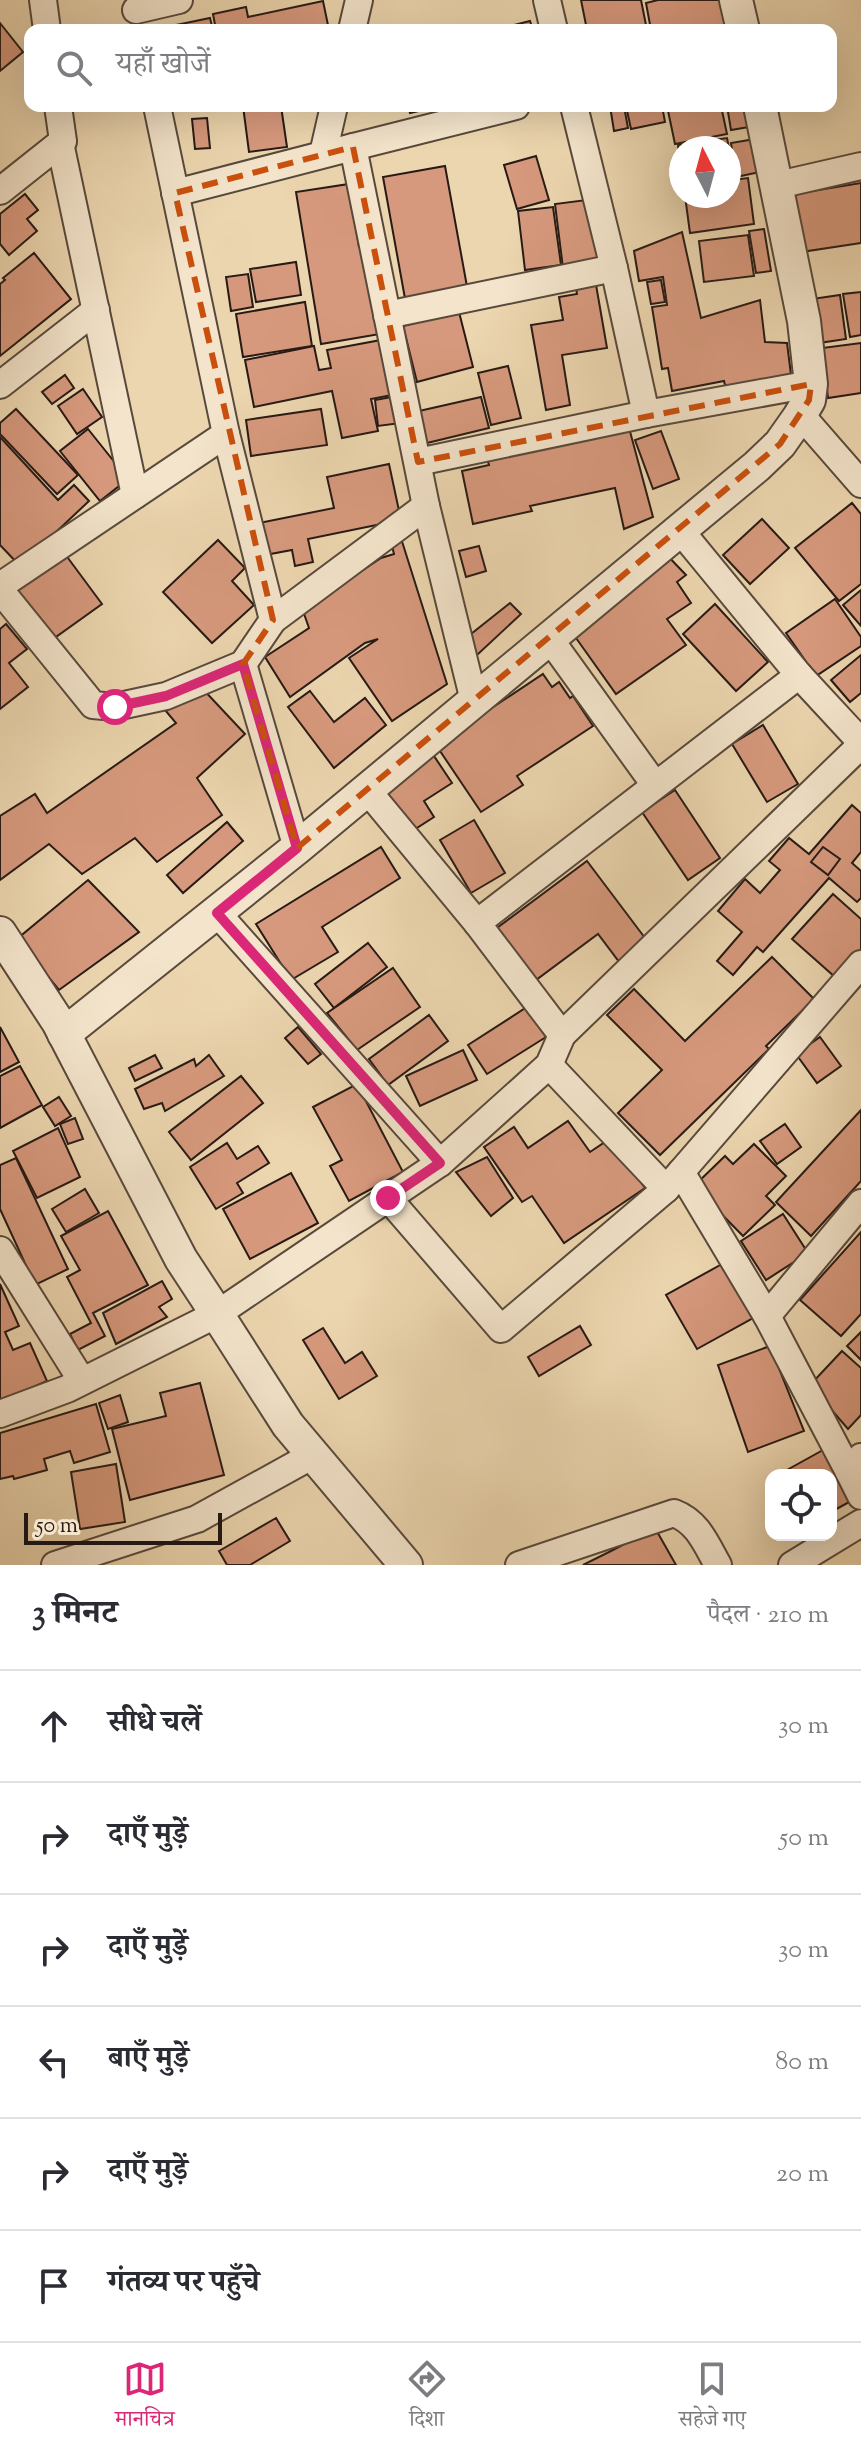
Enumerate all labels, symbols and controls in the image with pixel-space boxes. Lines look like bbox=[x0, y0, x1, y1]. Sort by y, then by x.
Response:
search box bbox=[24, 24, 837, 112]
text: यहाँ खोजें bbox=[116, 44, 210, 87]
icon: search bbox=[52, 46, 96, 90]
north arrow bbox=[669, 136, 741, 208]
route start bbox=[97, 689, 133, 725]
route end bbox=[370, 1180, 406, 1216]
map controls bbox=[765, 1469, 837, 1541]
button: locate bbox=[765, 1469, 837, 1541]
scale bar bbox=[24, 1509, 222, 1545]
text: 50 m bbox=[36, 1511, 78, 1543]
text: 3 मिनट bbox=[32, 1590, 117, 1639]
text: पैदल · 210 m bbox=[707, 1597, 829, 1634]
text: सीधे चलें bbox=[108, 1702, 201, 1745]
icon: ahead bbox=[32, 1704, 76, 1748]
text: 30 m bbox=[778, 1708, 829, 1745]
text: दाएँ मुड़ें bbox=[108, 1814, 188, 1857]
icon: right bbox=[32, 1816, 76, 1860]
text: 50 m bbox=[779, 1820, 829, 1857]
text: दाएँ मुड़ें bbox=[108, 1926, 188, 1969]
icon: right bbox=[32, 1928, 76, 1972]
text: 30 m bbox=[778, 1932, 829, 1969]
text: बाएँ मुड़ें bbox=[108, 2038, 189, 2081]
icon: left bbox=[32, 2040, 76, 2084]
text: 80 m bbox=[775, 2044, 829, 2081]
text: दाएँ मुड़ें bbox=[108, 2150, 188, 2193]
icon: right bbox=[32, 2152, 76, 2196]
text: 20 m bbox=[776, 2156, 829, 2193]
text: गंतव्य पर पहुँचे bbox=[108, 2262, 260, 2305]
icon: arrive bbox=[32, 2264, 76, 2308]
tab: मानचित्र bbox=[115, 2357, 175, 2440]
tab: दिशा bbox=[405, 2357, 449, 2440]
tab: सहेजे गए bbox=[679, 2357, 746, 2440]

